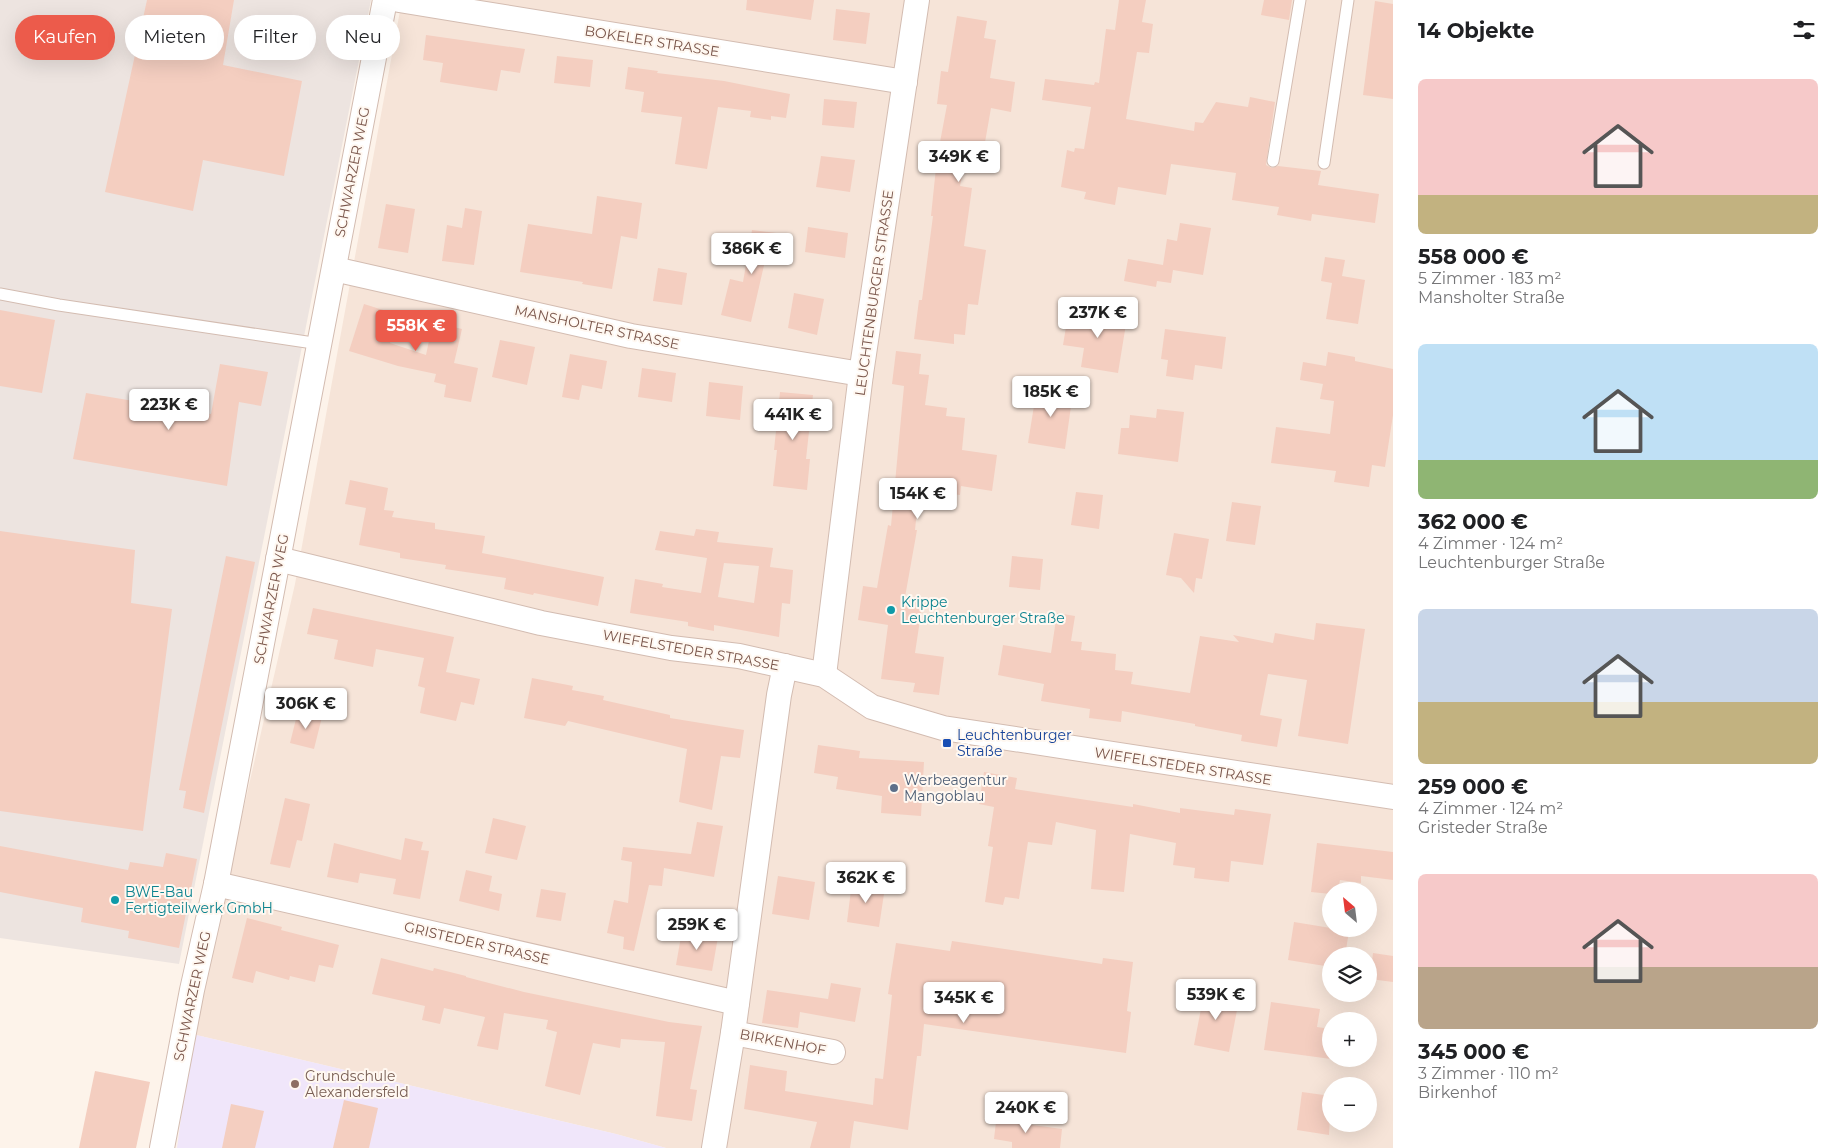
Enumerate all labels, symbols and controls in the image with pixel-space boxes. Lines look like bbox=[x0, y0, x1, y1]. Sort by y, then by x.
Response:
chip: Kaufen bbox=[15, 15, 115, 60]
chip: Mieten bbox=[125, 15, 224, 60]
chip: Filter bbox=[234, 15, 316, 60]
chip: Neu bbox=[326, 15, 400, 60]
icon: filters bbox=[1790, 16, 1818, 44]
text: 14 Objekte bbox=[1418, 18, 1534, 43]
street label: BOKELER STRASSE bbox=[583, 21, 721, 61]
street label: SCHWARZER WEG bbox=[331, 105, 373, 239]
icon: home bbox=[1573, 111, 1663, 201]
pin: 349K € bbox=[918, 140, 1000, 183]
text: 349K € bbox=[929, 147, 989, 166]
street label: LEUCHTENBURGER STRASSE bbox=[851, 189, 897, 397]
pin: 386K € bbox=[711, 232, 793, 275]
text: 386K € bbox=[722, 239, 782, 258]
text: 558 000 € bbox=[1418, 244, 1528, 269]
text: 5 Zimmer · 183 m² bbox=[1418, 269, 1561, 288]
text: Mansholter Straße bbox=[1418, 288, 1565, 307]
pin: 237K € bbox=[1057, 296, 1139, 339]
street label: MANSHOLTER STRASSE bbox=[513, 301, 681, 353]
text: 237K € bbox=[1069, 303, 1127, 322]
pin: 558K € bbox=[375, 310, 457, 352]
text: 558K € bbox=[387, 316, 445, 335]
pin: 185K € bbox=[1010, 376, 1092, 418]
icon: home bbox=[1573, 376, 1663, 466]
text: 185K € bbox=[1023, 382, 1079, 401]
pin: 223K € bbox=[128, 388, 210, 431]
text: 223K € bbox=[140, 395, 198, 414]
pin: 441K € bbox=[752, 398, 834, 441]
text: 441K € bbox=[764, 405, 822, 424]
pin: 154K € bbox=[877, 478, 959, 520]
text: 154K € bbox=[890, 484, 946, 503]
text: 362 000 € bbox=[1418, 509, 1528, 534]
street label: SCHWARZER WEG bbox=[250, 532, 292, 666]
text: 4 Zimmer · 124 m² bbox=[1418, 534, 1563, 553]
text: Leuchtenburger Straße bbox=[1418, 553, 1605, 572]
place label: Krippe Leuchtenburger Straße bbox=[901, 593, 1065, 627]
marker: Krippe Leuchtenburger Straße bbox=[885, 604, 897, 616]
street label: WIEFELSTEDER STRASSE bbox=[601, 626, 781, 674]
icon: home bbox=[1573, 641, 1663, 731]
pin: 306K € bbox=[265, 688, 347, 730]
text: 306K € bbox=[276, 694, 336, 713]
place label: Leuchtenburger Straße bbox=[957, 726, 1072, 760]
marker: Leuchtenburger Straße bbox=[941, 737, 953, 749]
street label: WIEFELSTEDER STRASSE bbox=[1093, 743, 1273, 789]
place label: Werbeagentur Mangoblau bbox=[904, 771, 1007, 805]
text: 259 000 € bbox=[1418, 774, 1528, 799]
marker: Werbeagentur Mangoblau bbox=[888, 782, 900, 794]
text: 4 Zimmer · 124 m² bbox=[1418, 799, 1563, 818]
text: Gristeder Straße bbox=[1418, 818, 1548, 837]
pin: 362K € bbox=[825, 862, 907, 904]
text: 362K € bbox=[837, 868, 895, 887]
north arrow bbox=[1322, 882, 1378, 938]
map controls bbox=[1322, 882, 1377, 1132]
place label: BWE-Bau Fertigteilwerk GmbH bbox=[125, 883, 273, 917]
marker: BWE-Bau Fertigteilwerk GmbH bbox=[109, 894, 121, 906]
icon: home bbox=[1573, 906, 1663, 996]
pin: 259K € bbox=[656, 908, 738, 951]
text: 259K € bbox=[668, 915, 726, 934]
street label: GRISTEDER STRASSE bbox=[402, 917, 552, 969]
street label: SCHWARZER WEG bbox=[169, 929, 215, 1063]
button: layers bbox=[1322, 947, 1377, 1002]
pin: 539K € bbox=[1175, 978, 1257, 1021]
pin: 345K € bbox=[923, 982, 1005, 1024]
text: 539K € bbox=[1187, 985, 1245, 1004]
text: 345K € bbox=[934, 988, 994, 1007]
button: + bbox=[1322, 1012, 1377, 1067]
street label: BIRKENHOF bbox=[738, 1025, 828, 1059]
text: 345 000 € bbox=[1418, 1039, 1529, 1064]
text: 3 Zimmer · 110 m² bbox=[1418, 1064, 1559, 1083]
place label: Grundschule Alexandersfeld bbox=[305, 1067, 409, 1101]
button: − bbox=[1322, 1077, 1377, 1132]
marker: Grundschule Alexandersfeld bbox=[289, 1078, 301, 1090]
text: Birkenhof bbox=[1418, 1083, 1497, 1102]
pin: 240K € bbox=[985, 1092, 1067, 1134]
text: 240K € bbox=[996, 1098, 1056, 1117]

